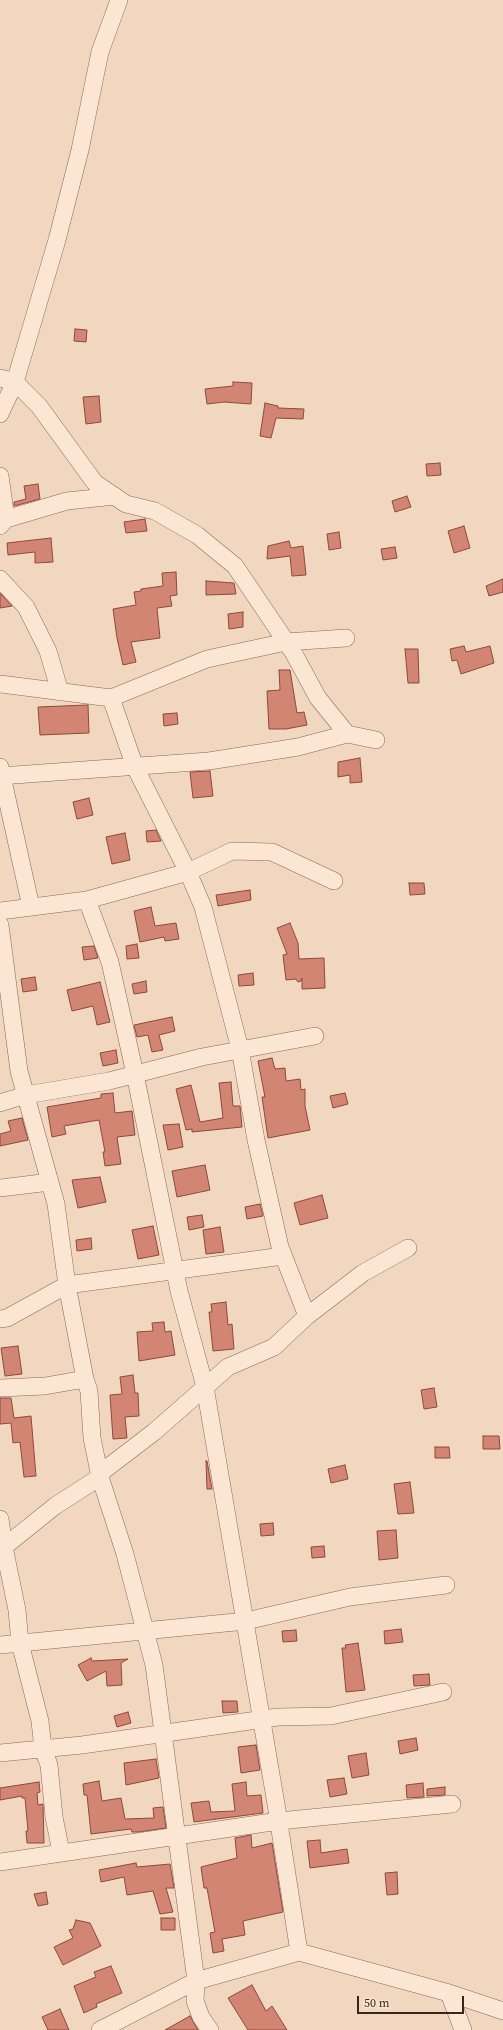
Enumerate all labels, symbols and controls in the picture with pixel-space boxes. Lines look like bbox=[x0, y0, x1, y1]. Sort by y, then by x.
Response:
scale bar bbox=[359, 1988, 466, 2014]
text: 50 m bbox=[364, 1995, 390, 2011]

